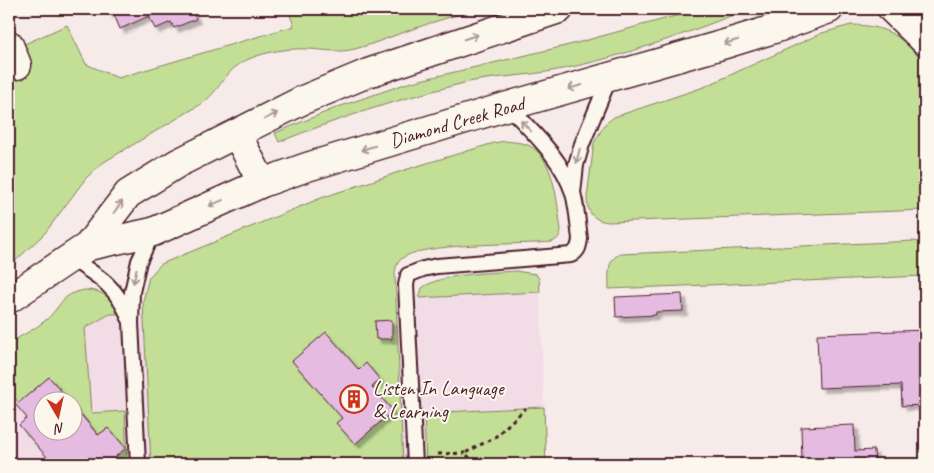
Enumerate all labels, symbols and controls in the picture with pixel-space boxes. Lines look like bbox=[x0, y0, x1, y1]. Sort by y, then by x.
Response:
one-way arrow bbox=[463, 32, 479, 42]
one-way arrow bbox=[723, 38, 739, 48]
one-way arrow bbox=[567, 83, 583, 93]
street label: Diamond Creek Road bbox=[387, 90, 530, 153]
one-way arrow bbox=[264, 111, 279, 121]
one-way arrow bbox=[520, 119, 532, 132]
one-way arrow bbox=[361, 143, 377, 153]
one-way arrow bbox=[573, 148, 583, 164]
one-way arrow bbox=[209, 199, 224, 209]
one-way arrow bbox=[113, 200, 123, 214]
one-way arrow bbox=[130, 267, 139, 283]
place label: Listen In Language & Learning bbox=[373, 376, 505, 424]
building icon: Listen In Language & Learning bbox=[339, 384, 369, 414]
north arrow bbox=[32, 390, 82, 440]
text: N bbox=[52, 419, 66, 438]

